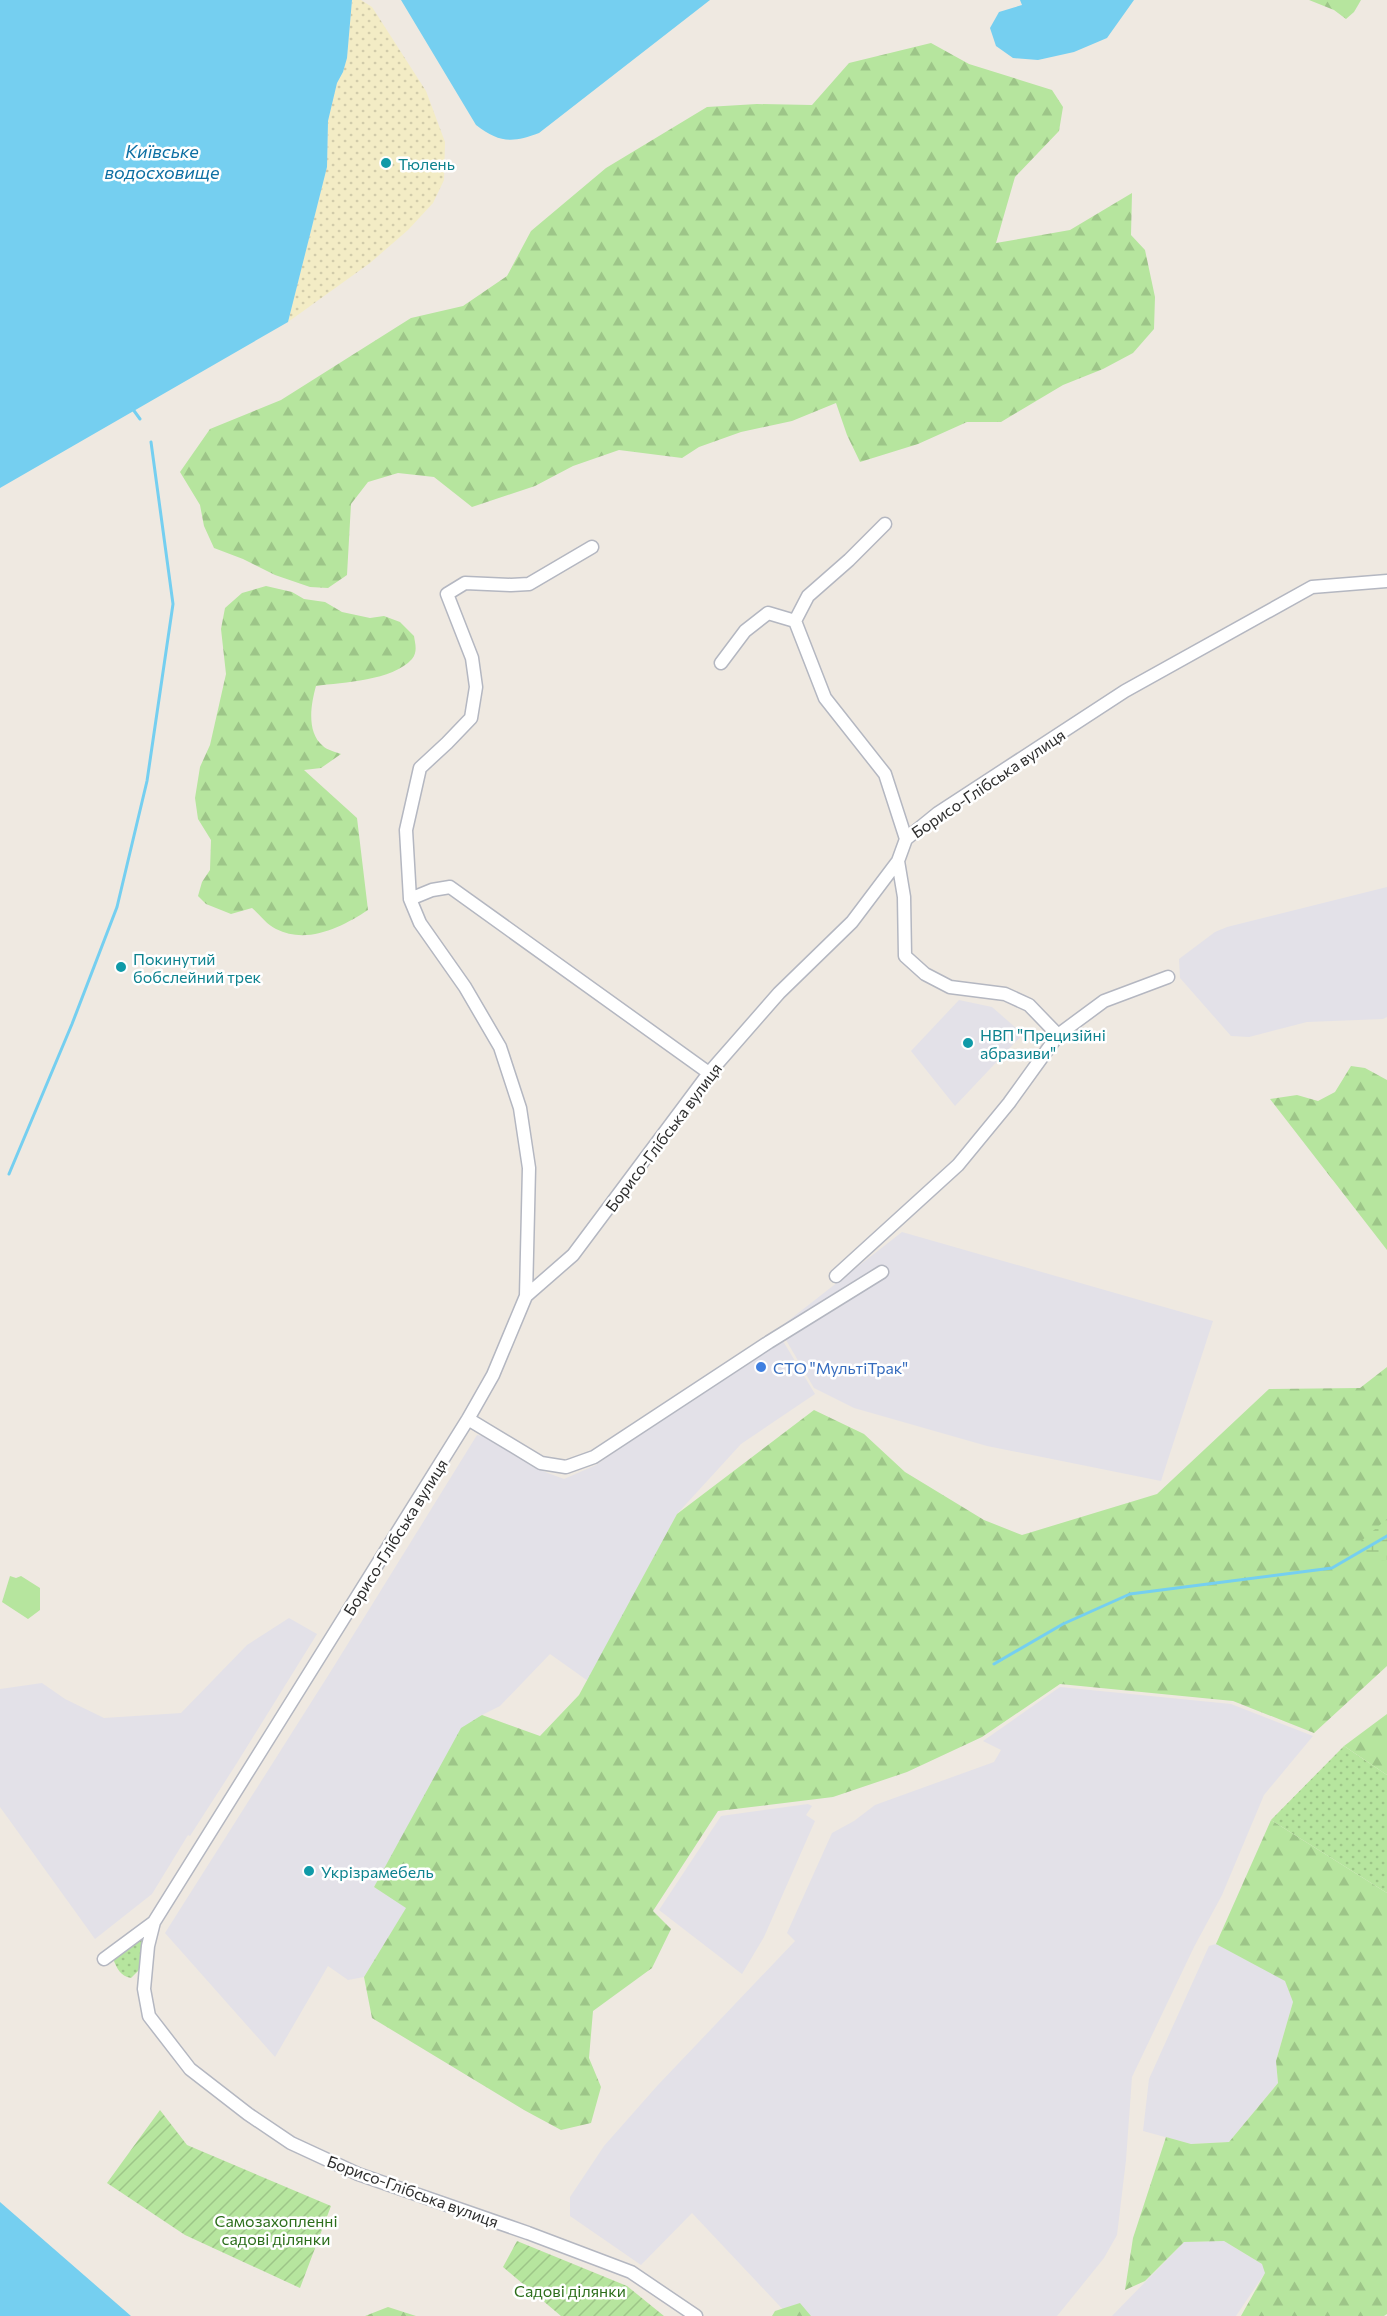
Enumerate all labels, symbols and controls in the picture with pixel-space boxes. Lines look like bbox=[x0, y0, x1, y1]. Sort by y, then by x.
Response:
water label: Київське водосховище bbox=[105, 140, 220, 183]
place label: Тюлень bbox=[398, 154, 455, 173]
marker: Тюлень bbox=[379, 156, 393, 170]
street label: Борисо-Глібська вулиця bbox=[908, 724, 1068, 842]
place label: Покинутий бобслейний трек bbox=[133, 949, 262, 986]
marker: Покинутий бобслейний трек bbox=[114, 960, 128, 974]
place label: НВП "Прецизійні абразиви" bbox=[980, 1025, 1106, 1062]
marker: НВП "Прецизійні абразиви" bbox=[961, 1036, 975, 1050]
street label: Борисо-Глібська вулиця bbox=[601, 1059, 725, 1215]
place label: СТО "МультіТрак" bbox=[773, 1358, 908, 1377]
marker: СТО "МультіТрак" bbox=[754, 1360, 768, 1374]
street label: Борисо-Глібська вулиця bbox=[339, 1455, 451, 1619]
place label: Укрізрамебель bbox=[321, 1862, 434, 1881]
marker: Укрізрамебель bbox=[302, 1864, 316, 1878]
street label: Борисо-Глібська вулиця bbox=[325, 2151, 501, 2231]
park label: Самозахопленні садові ділянки bbox=[214, 2211, 338, 2248]
park label: Садові ділянки bbox=[514, 2281, 626, 2300]

